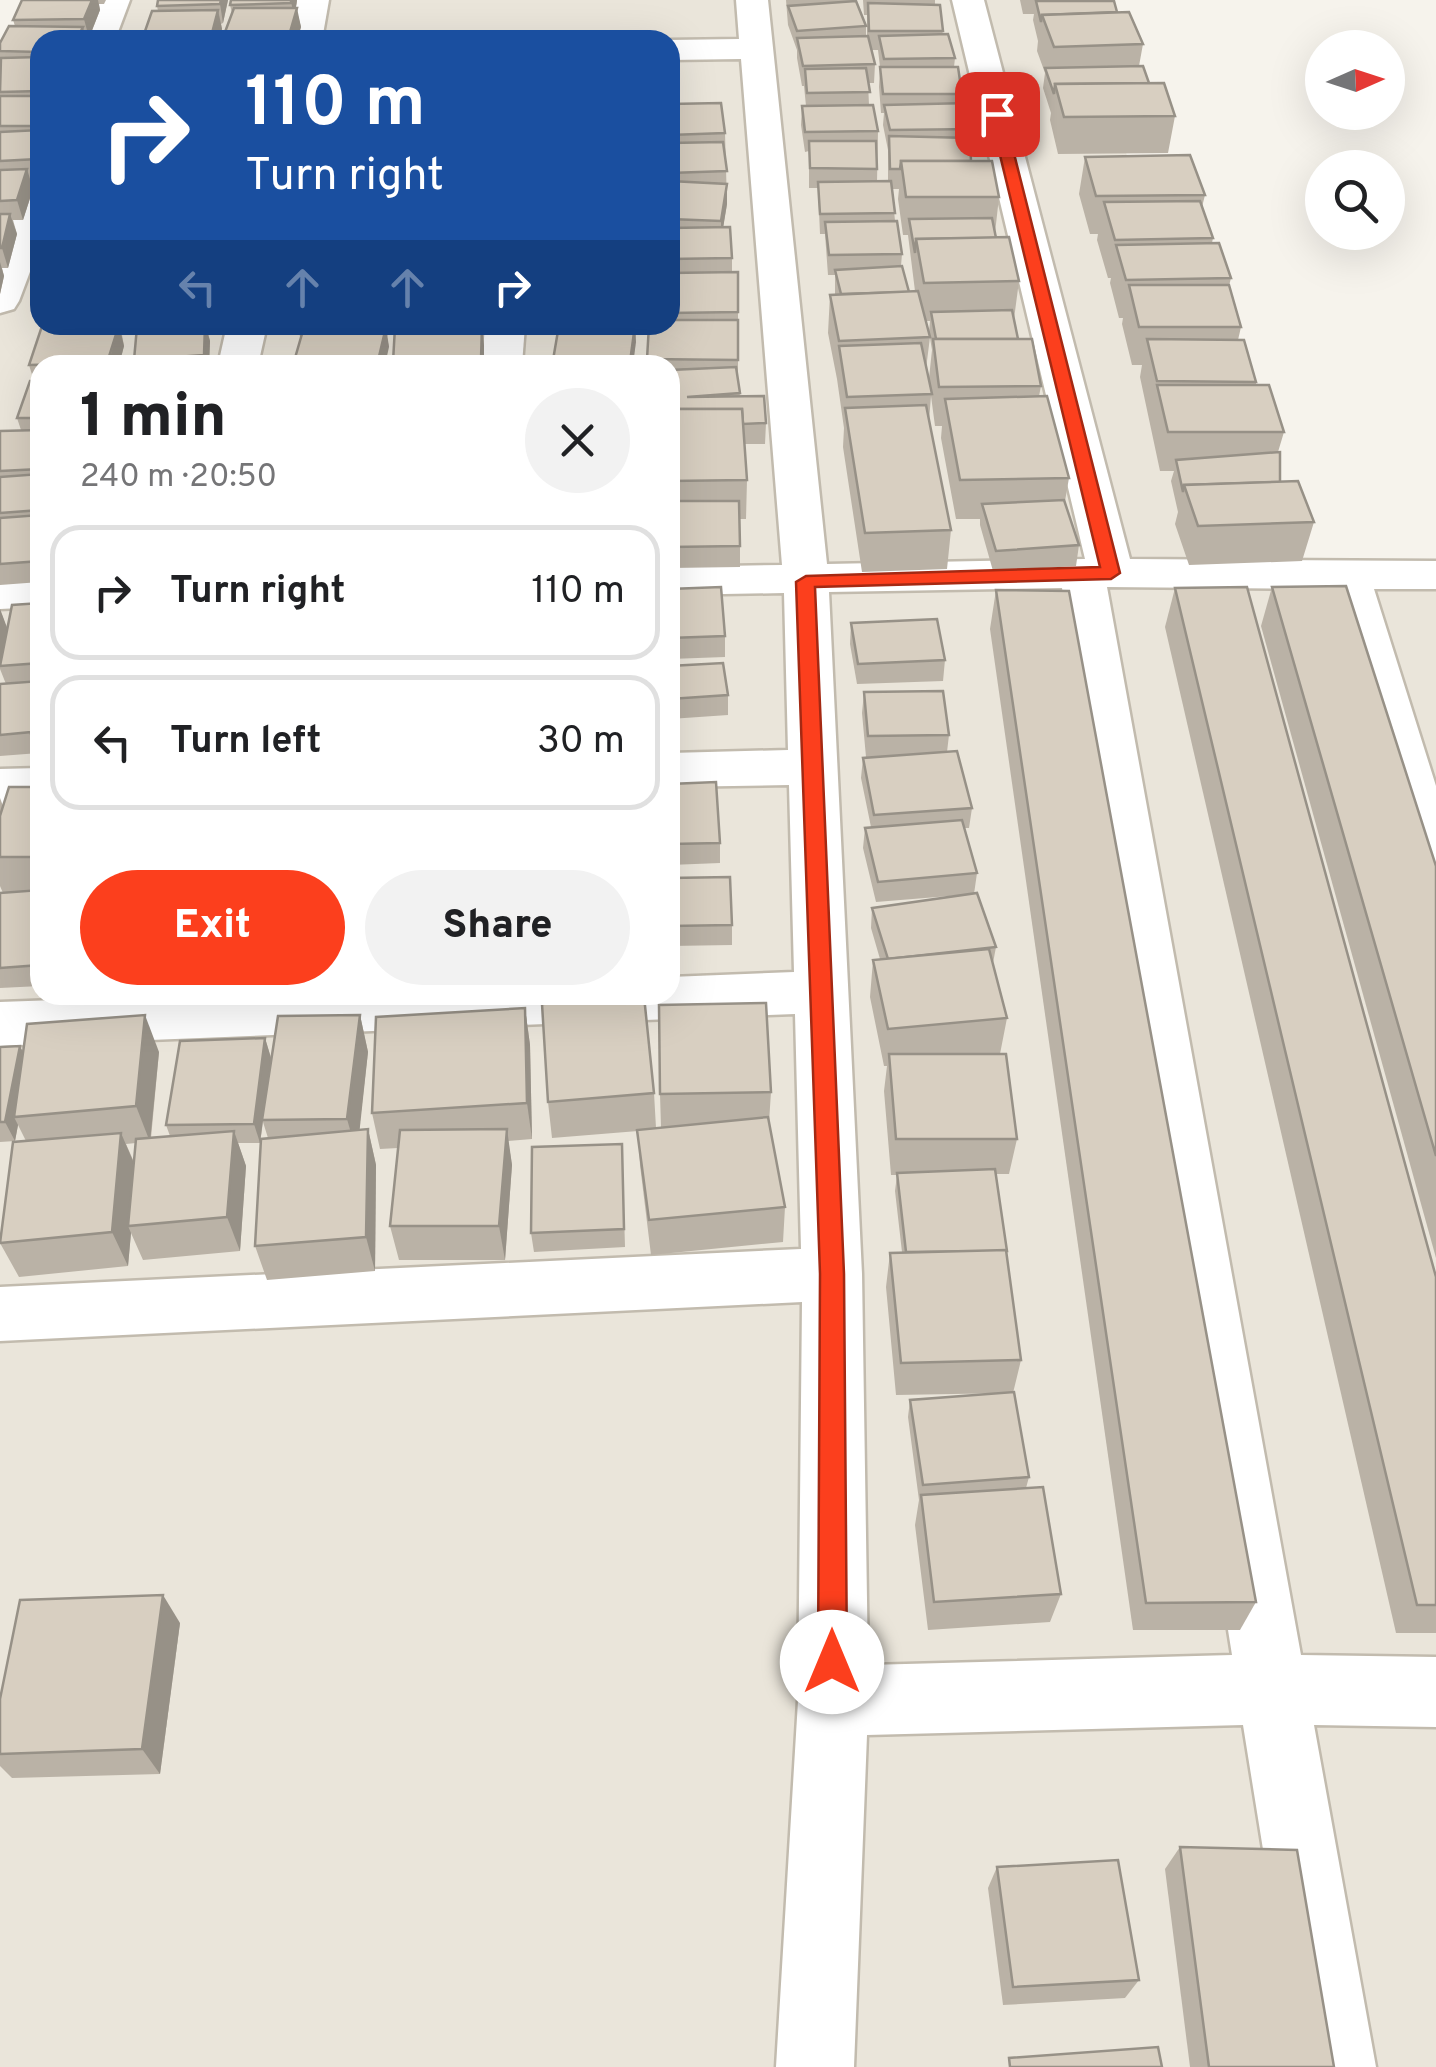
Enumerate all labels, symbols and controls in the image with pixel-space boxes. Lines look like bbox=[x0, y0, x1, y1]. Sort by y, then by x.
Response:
north arrow bbox=[1305, 30, 1405, 130]
map controls bbox=[1305, 30, 1405, 250]
text: 110 m bbox=[245, 62, 426, 151]
icon: right bbox=[80, 70, 210, 200]
pin bbox=[955, 72, 1040, 157]
icon: arrive bbox=[970, 87, 1025, 142]
text: Turn right bbox=[245, 149, 444, 206]
button: search bbox=[1305, 150, 1405, 250]
icon: left bbox=[170, 260, 225, 315]
icon: ahead bbox=[275, 260, 330, 315]
icon: ahead bbox=[380, 260, 435, 315]
icon: right bbox=[485, 260, 540, 315]
text: 1 min bbox=[80, 382, 227, 458]
button: close bbox=[525, 388, 630, 493]
text: 240 m · 20:50 bbox=[80, 458, 277, 498]
icon: right bbox=[85, 565, 140, 620]
text: Turn right bbox=[170, 568, 345, 617]
text: 110 m bbox=[531, 568, 625, 617]
icon: left bbox=[85, 715, 140, 770]
text: Turn left bbox=[170, 718, 322, 767]
text: 30 m bbox=[537, 718, 625, 767]
button: Exit bbox=[80, 870, 345, 985]
button: Share bbox=[365, 870, 630, 985]
position arrow bbox=[780, 1610, 884, 1714]

